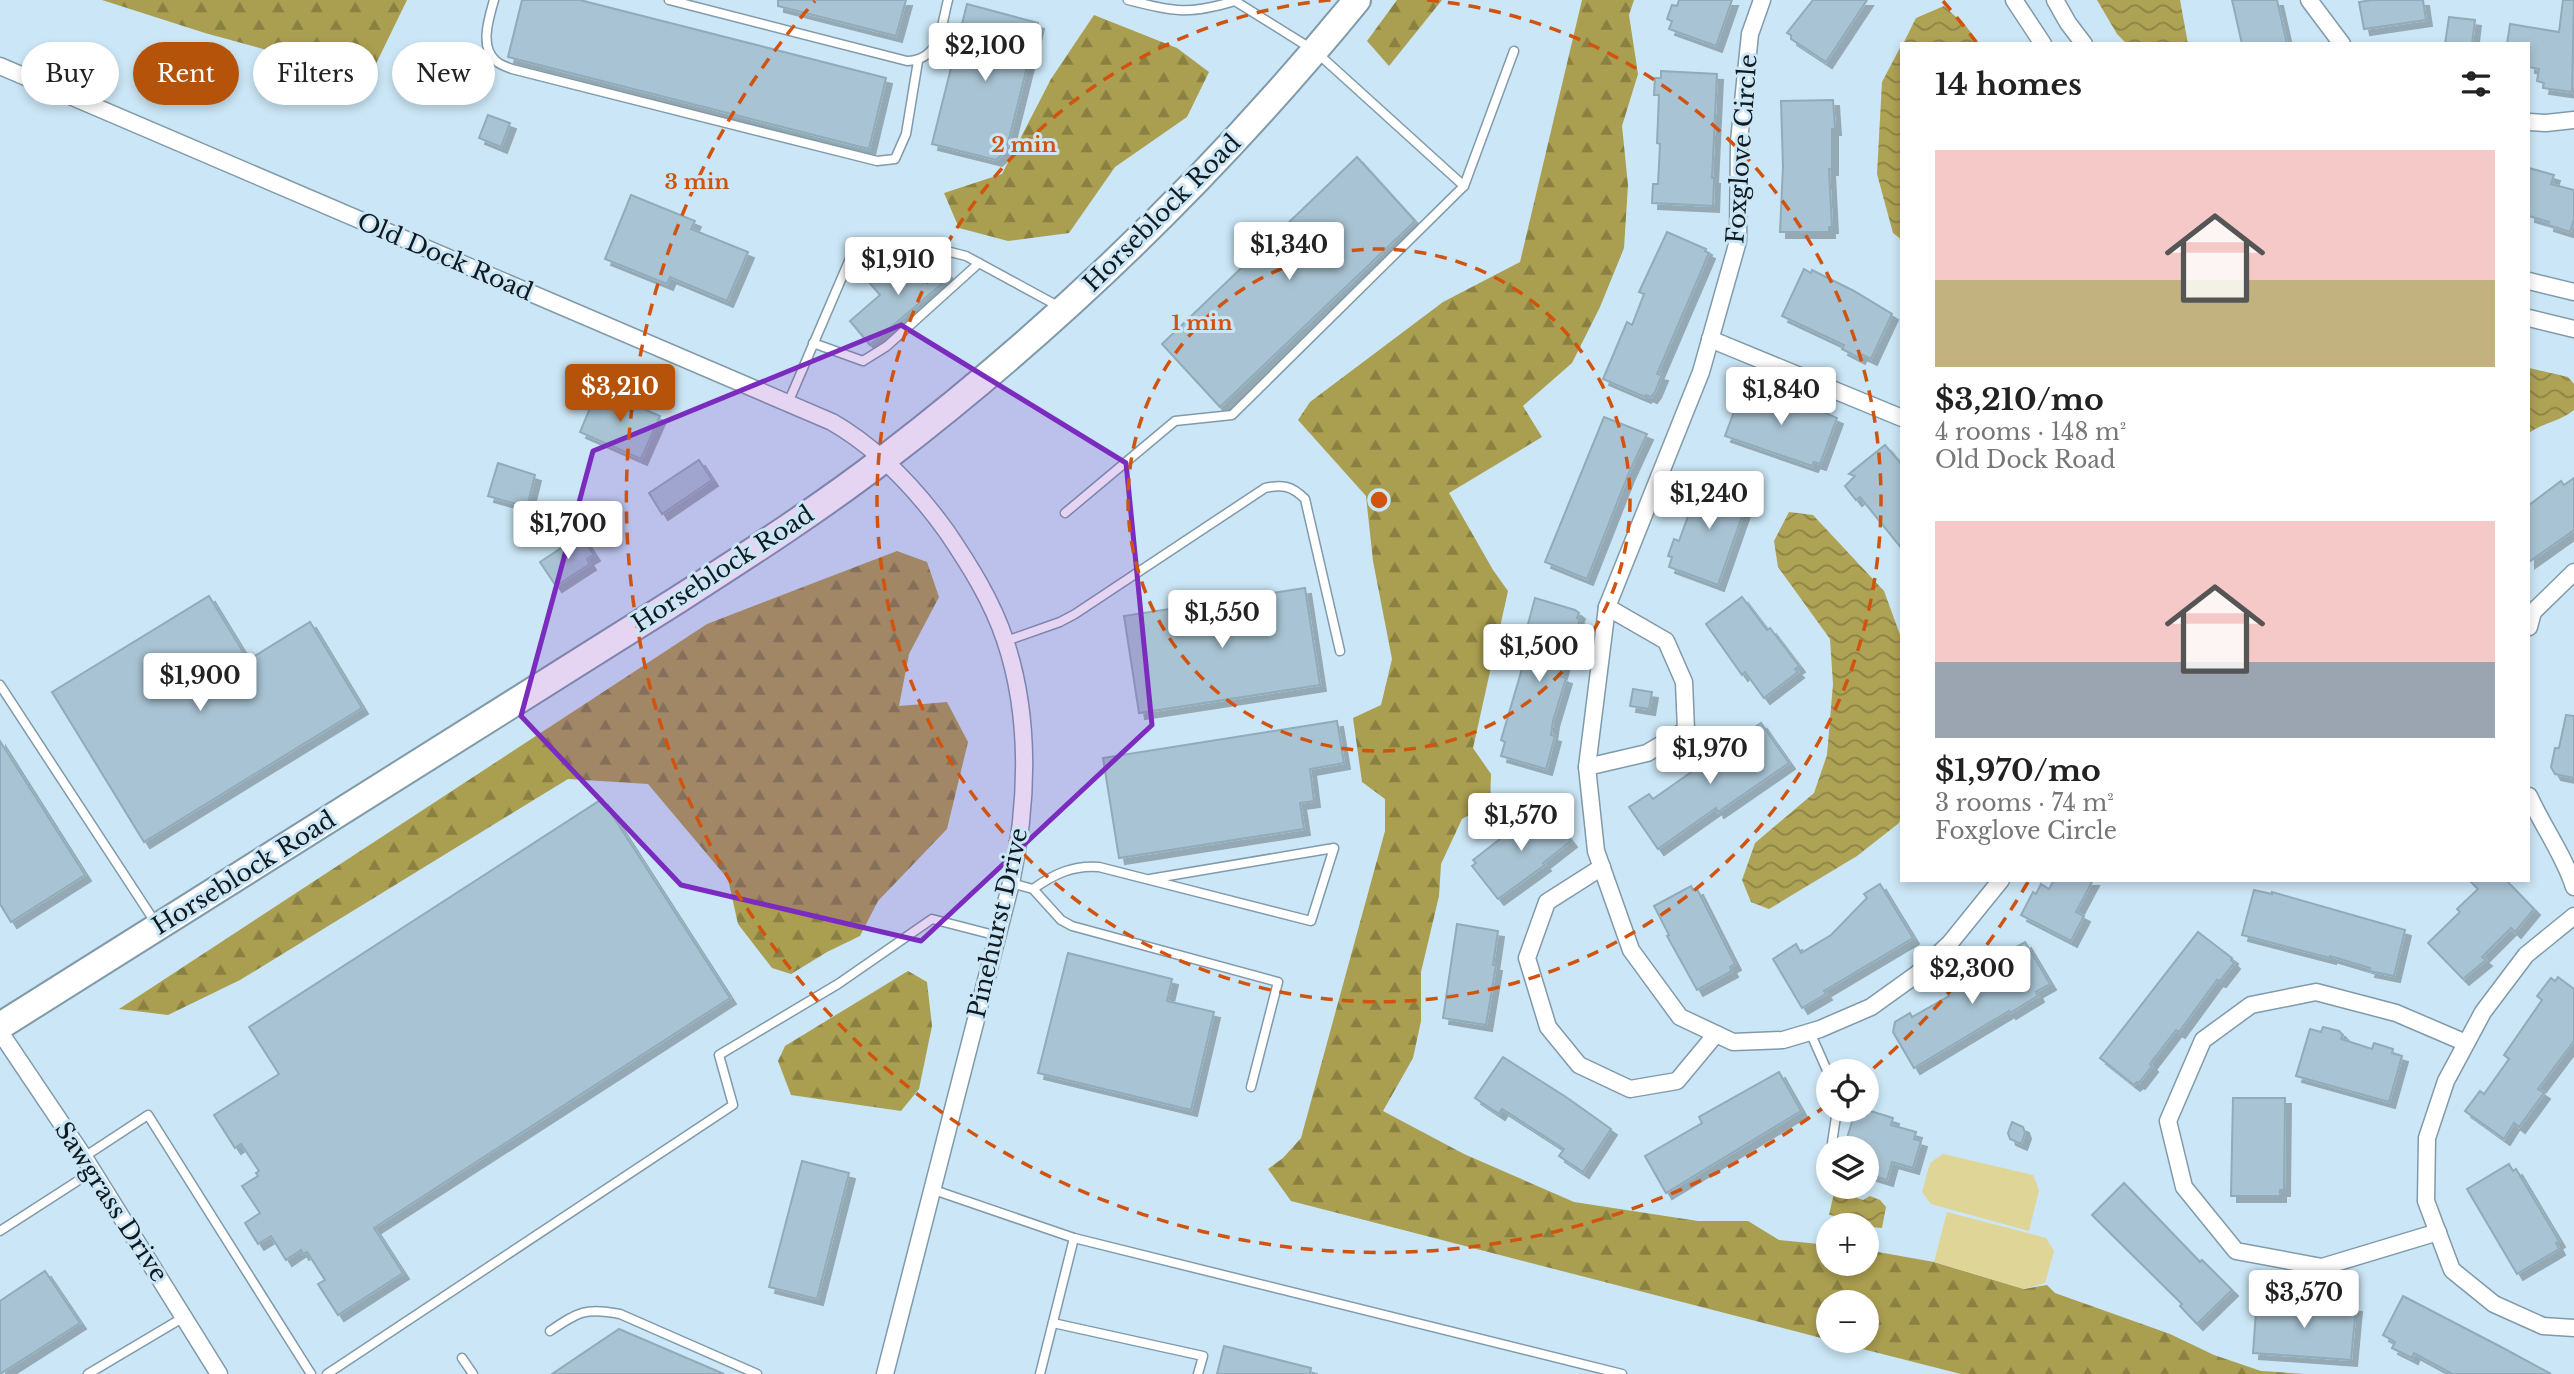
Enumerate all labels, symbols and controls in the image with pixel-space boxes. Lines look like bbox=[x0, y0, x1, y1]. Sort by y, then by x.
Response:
pin: $2,100 bbox=[928, 24, 1042, 83]
text: $2,100 bbox=[945, 32, 1025, 60]
chip: Buy bbox=[21, 42, 119, 105]
chip: Rent bbox=[133, 42, 239, 105]
chip: Filters bbox=[253, 42, 378, 105]
chip: New bbox=[392, 42, 495, 105]
street label: Foxglove Circle bbox=[1720, 53, 1763, 245]
icon: filters bbox=[2457, 65, 2495, 103]
text: 14 homes bbox=[1935, 66, 2082, 103]
street label: Horseblock Road bbox=[1077, 128, 1246, 297]
text: 2 min bbox=[991, 132, 1057, 158]
text: 3 min bbox=[664, 169, 730, 195]
icon: home bbox=[2152, 195, 2278, 321]
street label: Old Dock Road bbox=[353, 206, 538, 307]
pin: $1,340 bbox=[1232, 222, 1346, 282]
text: $1,340 bbox=[1250, 231, 1328, 259]
pin: $1,910 bbox=[841, 238, 955, 297]
text: $1,910 bbox=[861, 246, 935, 274]
text: 1 min bbox=[1172, 310, 1232, 336]
pin: $3,210 bbox=[563, 364, 677, 424]
pin: $1,840 bbox=[1724, 368, 1838, 427]
text: $3,210 bbox=[581, 373, 659, 401]
text: $1,840 bbox=[1742, 376, 1820, 404]
text: $3,210/mo bbox=[1935, 381, 2104, 418]
text: 4 rooms · 148 m² bbox=[1935, 418, 2126, 446]
text: Old Dock Road bbox=[1935, 446, 2115, 474]
pin: $1,240 bbox=[1652, 472, 1766, 531]
text: $1,240 bbox=[1670, 480, 1748, 508]
centre of rings bbox=[1367, 488, 1391, 512]
street label: Horseblock Road bbox=[627, 499, 819, 638]
pin: $1,700 bbox=[511, 502, 625, 561]
text: $1,700 bbox=[529, 510, 607, 538]
icon: home bbox=[2152, 566, 2278, 692]
pin: $1,550 bbox=[1165, 590, 1279, 650]
text: $1,550 bbox=[1184, 599, 1260, 627]
pin: $1,500 bbox=[1482, 624, 1596, 684]
text: $1,500 bbox=[1499, 633, 1579, 661]
pin: $1,900 bbox=[143, 654, 257, 713]
text: $1,900 bbox=[159, 662, 241, 690]
pin: $1,970 bbox=[1653, 726, 1767, 786]
text: $1,970 bbox=[1672, 735, 1748, 763]
text: $1,970/mo bbox=[1935, 752, 2101, 789]
text: 3 rooms · 74 m² bbox=[1935, 789, 2114, 817]
pin: $1,570 bbox=[1464, 794, 1578, 853]
text: $1,570 bbox=[1484, 802, 1558, 830]
street label: Horseblock Road bbox=[147, 804, 341, 941]
text: Foxglove Circle bbox=[1935, 817, 2117, 845]
street label: Pinehurst Drive bbox=[962, 825, 1034, 1021]
pin: $2,300 bbox=[1915, 946, 2029, 1006]
text: $2,300 bbox=[1929, 955, 2015, 983]
map controls bbox=[1816, 1059, 1879, 1353]
button: locate bbox=[1816, 1059, 1879, 1122]
street label: Sawgrass Drive bbox=[49, 1116, 174, 1287]
button: layers bbox=[1816, 1136, 1879, 1199]
button: + bbox=[1816, 1213, 1879, 1276]
pin: $3,570 bbox=[2247, 1270, 2361, 1330]
text: $3,570 bbox=[2265, 1279, 2343, 1307]
button: − bbox=[1816, 1290, 1879, 1353]

